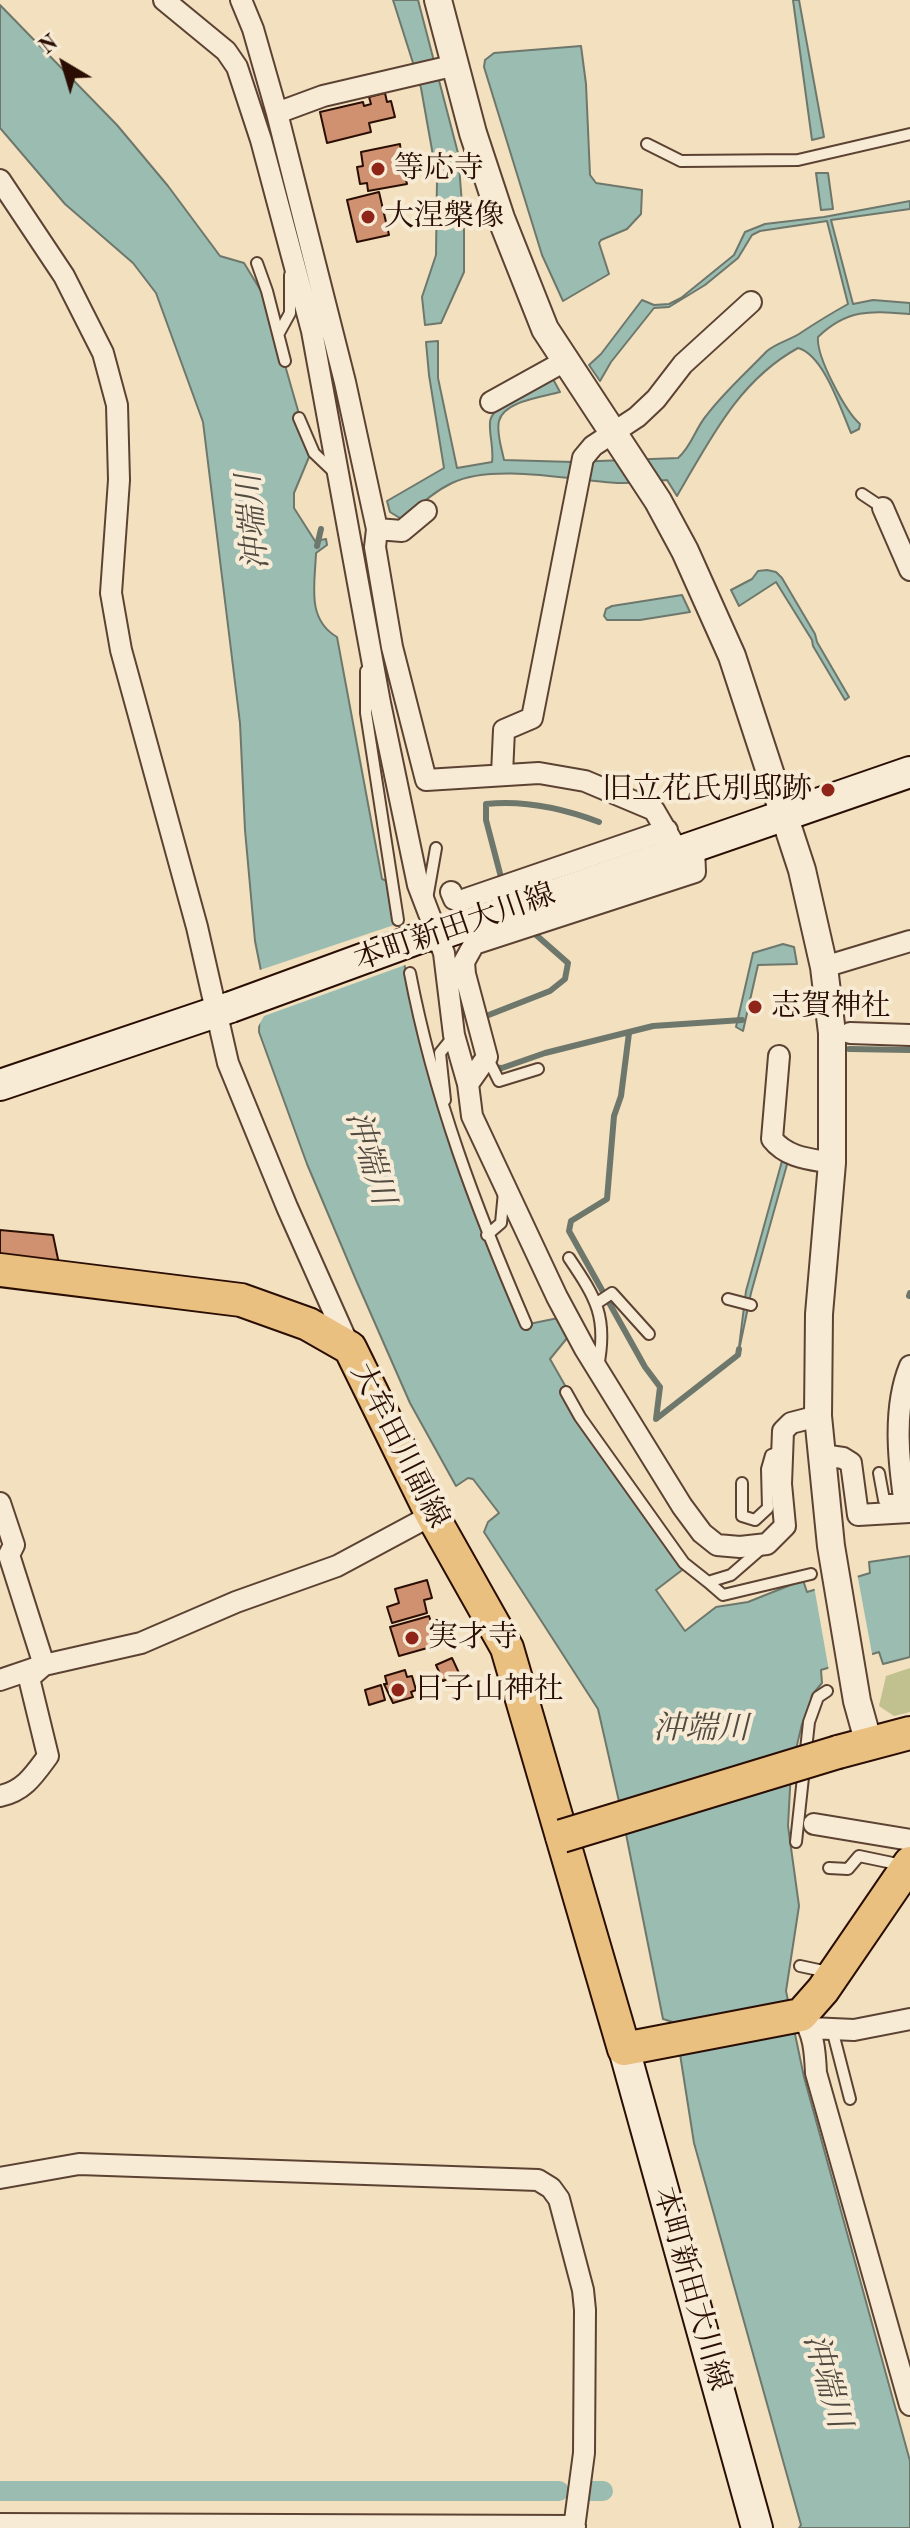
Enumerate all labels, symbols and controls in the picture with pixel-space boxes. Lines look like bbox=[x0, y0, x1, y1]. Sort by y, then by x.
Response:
north arrow bbox=[24, 24, 104, 104]
text: N bbox=[36, 31, 63, 59]
place label: 等応寺 bbox=[394, 151, 484, 187]
marker: 等応寺 bbox=[369, 160, 387, 178]
place label: 大涅槃像 bbox=[384, 199, 504, 235]
marker: 大涅槃像 bbox=[359, 208, 377, 226]
water label: 沖端川 bbox=[231, 473, 277, 571]
place label: 旧立花氏別邸跡 bbox=[602, 772, 812, 808]
marker: 旧立花氏別邸跡 bbox=[819, 781, 837, 799]
street label: 本町新田大川線 bbox=[350, 877, 560, 979]
place label: 志賀神社 bbox=[771, 989, 891, 1025]
marker: 志賀神社 bbox=[746, 998, 764, 1016]
water label: 沖端川 bbox=[337, 1106, 401, 1210]
street label: 大牟田川副線 bbox=[342, 1358, 456, 1534]
place label: 実才寺 bbox=[428, 1620, 518, 1656]
marker: 実才寺 bbox=[403, 1629, 421, 1647]
place label: 日子山神社 bbox=[414, 1672, 564, 1708]
marker: 日子山神社 bbox=[389, 1681, 407, 1699]
water label: 沖端川 bbox=[653, 1711, 749, 1749]
street label: 本町新田大川線 bbox=[645, 2183, 737, 2395]
water label: 沖端川 bbox=[794, 2330, 858, 2432]

